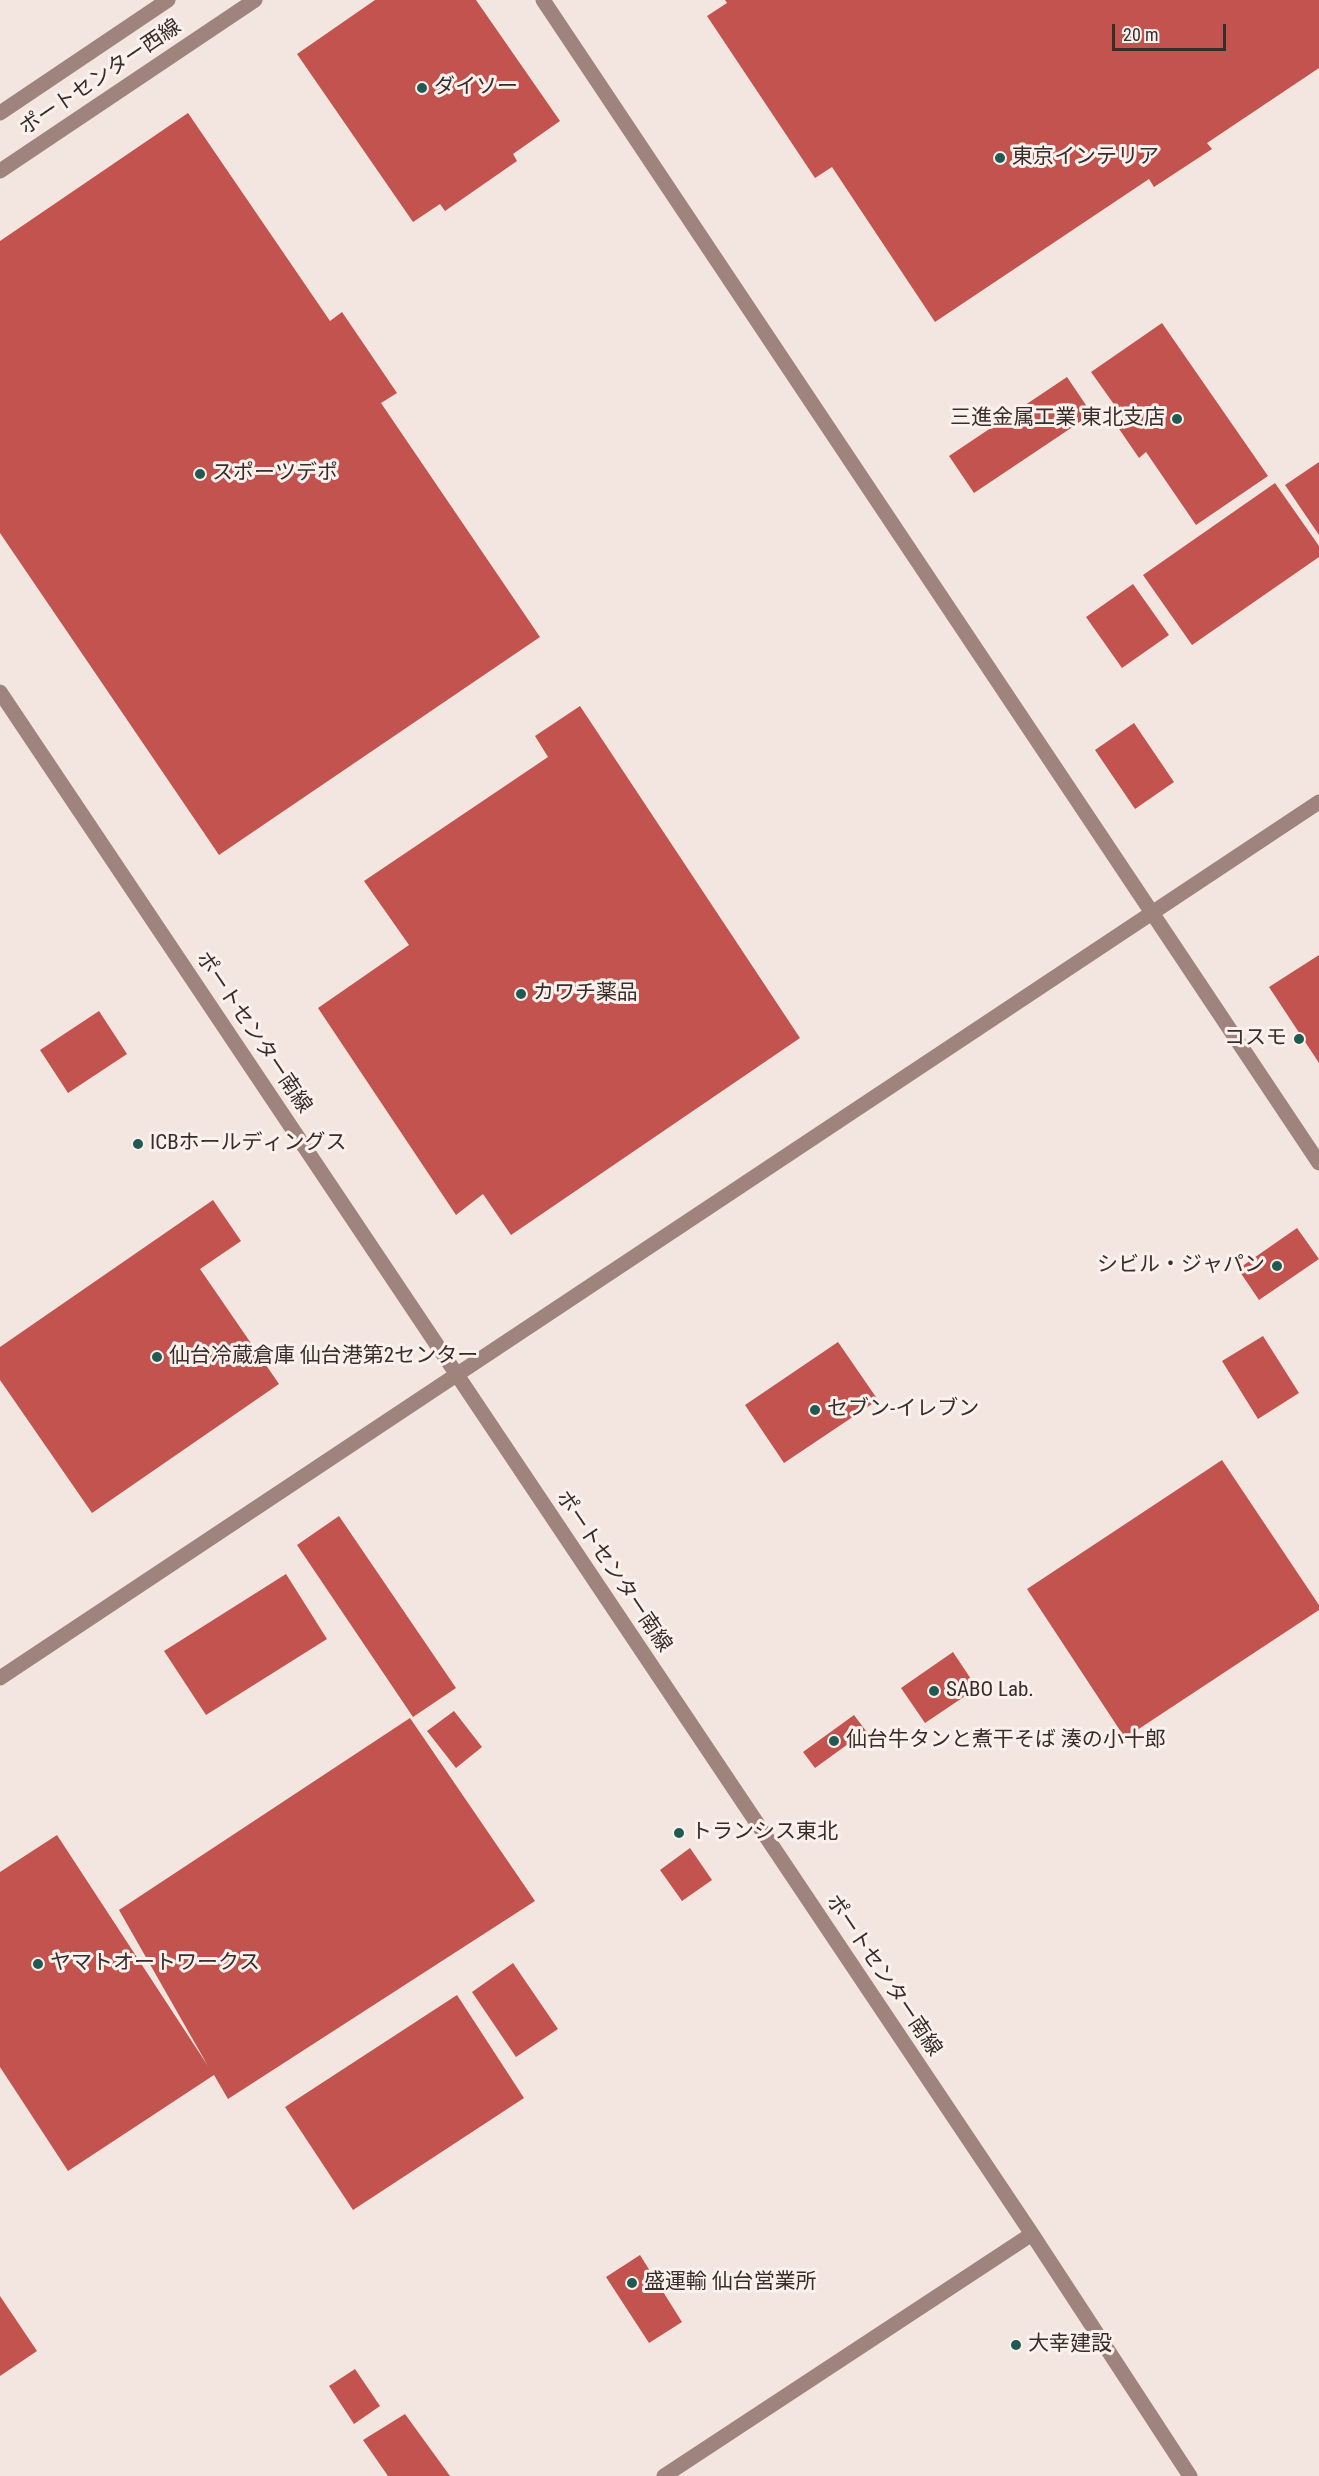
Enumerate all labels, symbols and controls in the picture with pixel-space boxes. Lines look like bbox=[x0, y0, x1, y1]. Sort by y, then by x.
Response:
scale bar bbox=[1115, 12, 1229, 50]
street label: ポートセンター西線 bbox=[16, 15, 186, 141]
text: 20 m bbox=[1123, 24, 1158, 45]
place label: ダイソー bbox=[434, 75, 518, 101]
marker: ダイソー bbox=[415, 81, 429, 95]
place label: 東京インテリア bbox=[1012, 145, 1159, 171]
marker: 東京インテリア bbox=[993, 151, 1007, 165]
place label: 三進金属工業 東北支店 bbox=[950, 406, 1165, 432]
marker: 三進金属工業 東北支店 bbox=[1170, 412, 1184, 426]
place label: スポーツデポ bbox=[212, 461, 338, 487]
marker: スポーツデポ bbox=[193, 467, 207, 481]
street label: ポートセンター南線 bbox=[190, 948, 316, 1118]
place label: カワチ薬品 bbox=[533, 981, 638, 1007]
marker: カワチ薬品 bbox=[514, 987, 528, 1001]
place label: コスモ bbox=[1224, 1026, 1287, 1052]
marker: コスモ bbox=[1292, 1032, 1306, 1046]
place label: ICBホールディングス bbox=[150, 1131, 347, 1157]
marker: ICBホールディングス bbox=[131, 1137, 145, 1151]
place label: シビル・ジャパン bbox=[1097, 1253, 1265, 1279]
marker: シビル・ジャパン bbox=[1270, 1259, 1284, 1273]
place label: 仙台冷蔵倉庫 仙台港第2センター bbox=[169, 1344, 478, 1370]
marker: 仙台冷蔵倉庫 仙台港第2センター bbox=[150, 1350, 164, 1364]
place label: セブン-イレブン bbox=[827, 1397, 979, 1423]
marker: セブン-イレブン bbox=[808, 1403, 822, 1417]
street label: ポートセンター南線 bbox=[550, 1487, 676, 1657]
place label: SABO Lab. bbox=[946, 1678, 1034, 1704]
marker: SABO Lab. bbox=[927, 1684, 941, 1698]
place label: 仙台牛タンと煮干そば 湊の小十郎 bbox=[846, 1728, 1166, 1754]
marker: 仙台牛タンと煮干そば 湊の小十郎 bbox=[827, 1734, 841, 1748]
place label: トランシス東北 bbox=[691, 1820, 838, 1846]
marker: トランシス東北 bbox=[672, 1826, 686, 1840]
street label: ポートセンター南線 bbox=[820, 1891, 946, 2061]
place label: ヤマトオートワークス bbox=[50, 1951, 260, 1977]
marker: ヤマトオートワークス bbox=[31, 1957, 45, 1971]
place label: 盛運輸 仙台営業所 bbox=[644, 2270, 817, 2296]
marker: 盛運輸 仙台営業所 bbox=[625, 2276, 639, 2290]
place label: 大幸建設 bbox=[1028, 2332, 1112, 2358]
marker: 大幸建設 bbox=[1009, 2338, 1023, 2352]

